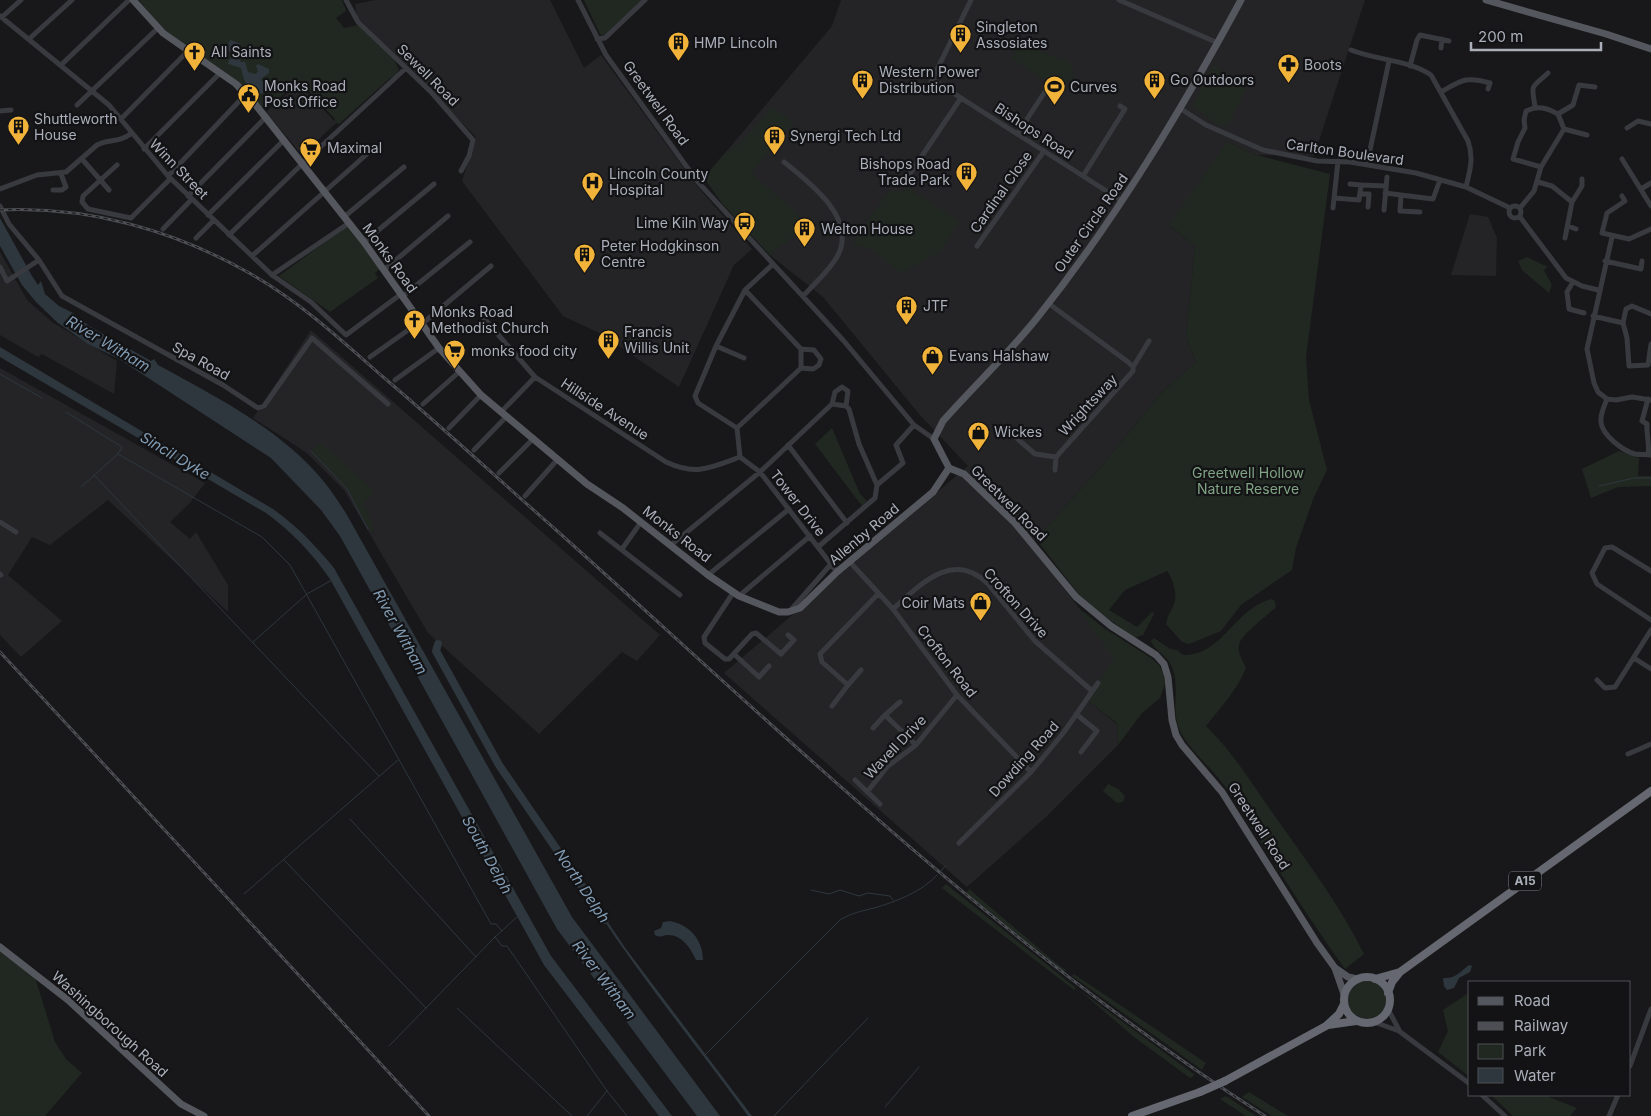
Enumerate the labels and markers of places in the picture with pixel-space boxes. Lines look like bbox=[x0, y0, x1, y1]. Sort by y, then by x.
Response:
place label: Singleton Assosiates bbox=[976, 18, 1047, 51]
building icon: Singleton Assosiates bbox=[948, 23, 972, 54]
building icon: HMP Lincoln bbox=[666, 31, 690, 62]
place label: HMP Lincoln bbox=[694, 34, 778, 51]
church icon: All Saints bbox=[183, 40, 207, 71]
place label: All Saints bbox=[211, 43, 272, 60]
pharmacy icon: Boots bbox=[1276, 53, 1300, 84]
place label: Boots bbox=[1304, 56, 1342, 73]
place label: Western Power Distribution bbox=[879, 63, 980, 96]
building icon: Western Power Distribution bbox=[851, 68, 875, 99]
building icon: Go Outdoors bbox=[1142, 68, 1166, 99]
place label: Go Outdoors bbox=[1170, 71, 1254, 88]
sports icon: Curves bbox=[1042, 75, 1066, 106]
place label: Monks Road Post Office bbox=[264, 77, 346, 110]
place label: Curves bbox=[1070, 78, 1117, 95]
public building icon: Monks Road Post Office bbox=[236, 82, 260, 113]
place label: Shuttleworth House bbox=[34, 110, 118, 143]
building icon: Shuttleworth House bbox=[6, 115, 30, 146]
building icon: Synergi Tech Ltd bbox=[762, 124, 786, 155]
place label: Synergi Tech Ltd bbox=[790, 127, 901, 144]
supermarket icon: Maximal bbox=[299, 136, 323, 167]
place label: Maximal bbox=[327, 139, 382, 156]
place label: Bishops Road Trade Park bbox=[860, 155, 950, 188]
building icon: Bishops Road Trade Park bbox=[954, 160, 978, 191]
place label: Lincoln County Hospital bbox=[609, 165, 709, 198]
hospital icon: Lincoln County Hospital bbox=[581, 170, 605, 201]
bus stop icon: Lime Kiln Way bbox=[733, 211, 757, 242]
place label: Lime Kiln Way bbox=[636, 214, 729, 231]
building icon: Welton House bbox=[793, 217, 817, 248]
place label: Welton House bbox=[821, 220, 914, 237]
place label: Peter Hodgkinson Centre bbox=[601, 237, 719, 270]
building icon: Peter Hodgkinson Centre bbox=[573, 242, 597, 273]
building icon: JTF bbox=[895, 294, 919, 325]
place label: JTF bbox=[923, 297, 948, 314]
place label: Monks Road Methodist Church bbox=[431, 303, 549, 336]
church icon: Monks Road Methodist Church bbox=[403, 308, 427, 339]
place label: Francis Willis Unit bbox=[624, 323, 690, 356]
building icon: Francis Willis Unit bbox=[596, 328, 620, 359]
supermarket icon: monks food city bbox=[443, 339, 467, 370]
place label: monks food city bbox=[471, 342, 577, 359]
shop icon: Evans Halshaw bbox=[921, 344, 945, 375]
place label: Evans Halshaw bbox=[949, 347, 1049, 364]
shop icon: Wickes bbox=[966, 420, 990, 451]
place label: Wickes bbox=[994, 423, 1042, 440]
shop icon: Coir Mats bbox=[969, 591, 993, 622]
place label: Coir Mats bbox=[901, 594, 965, 611]

